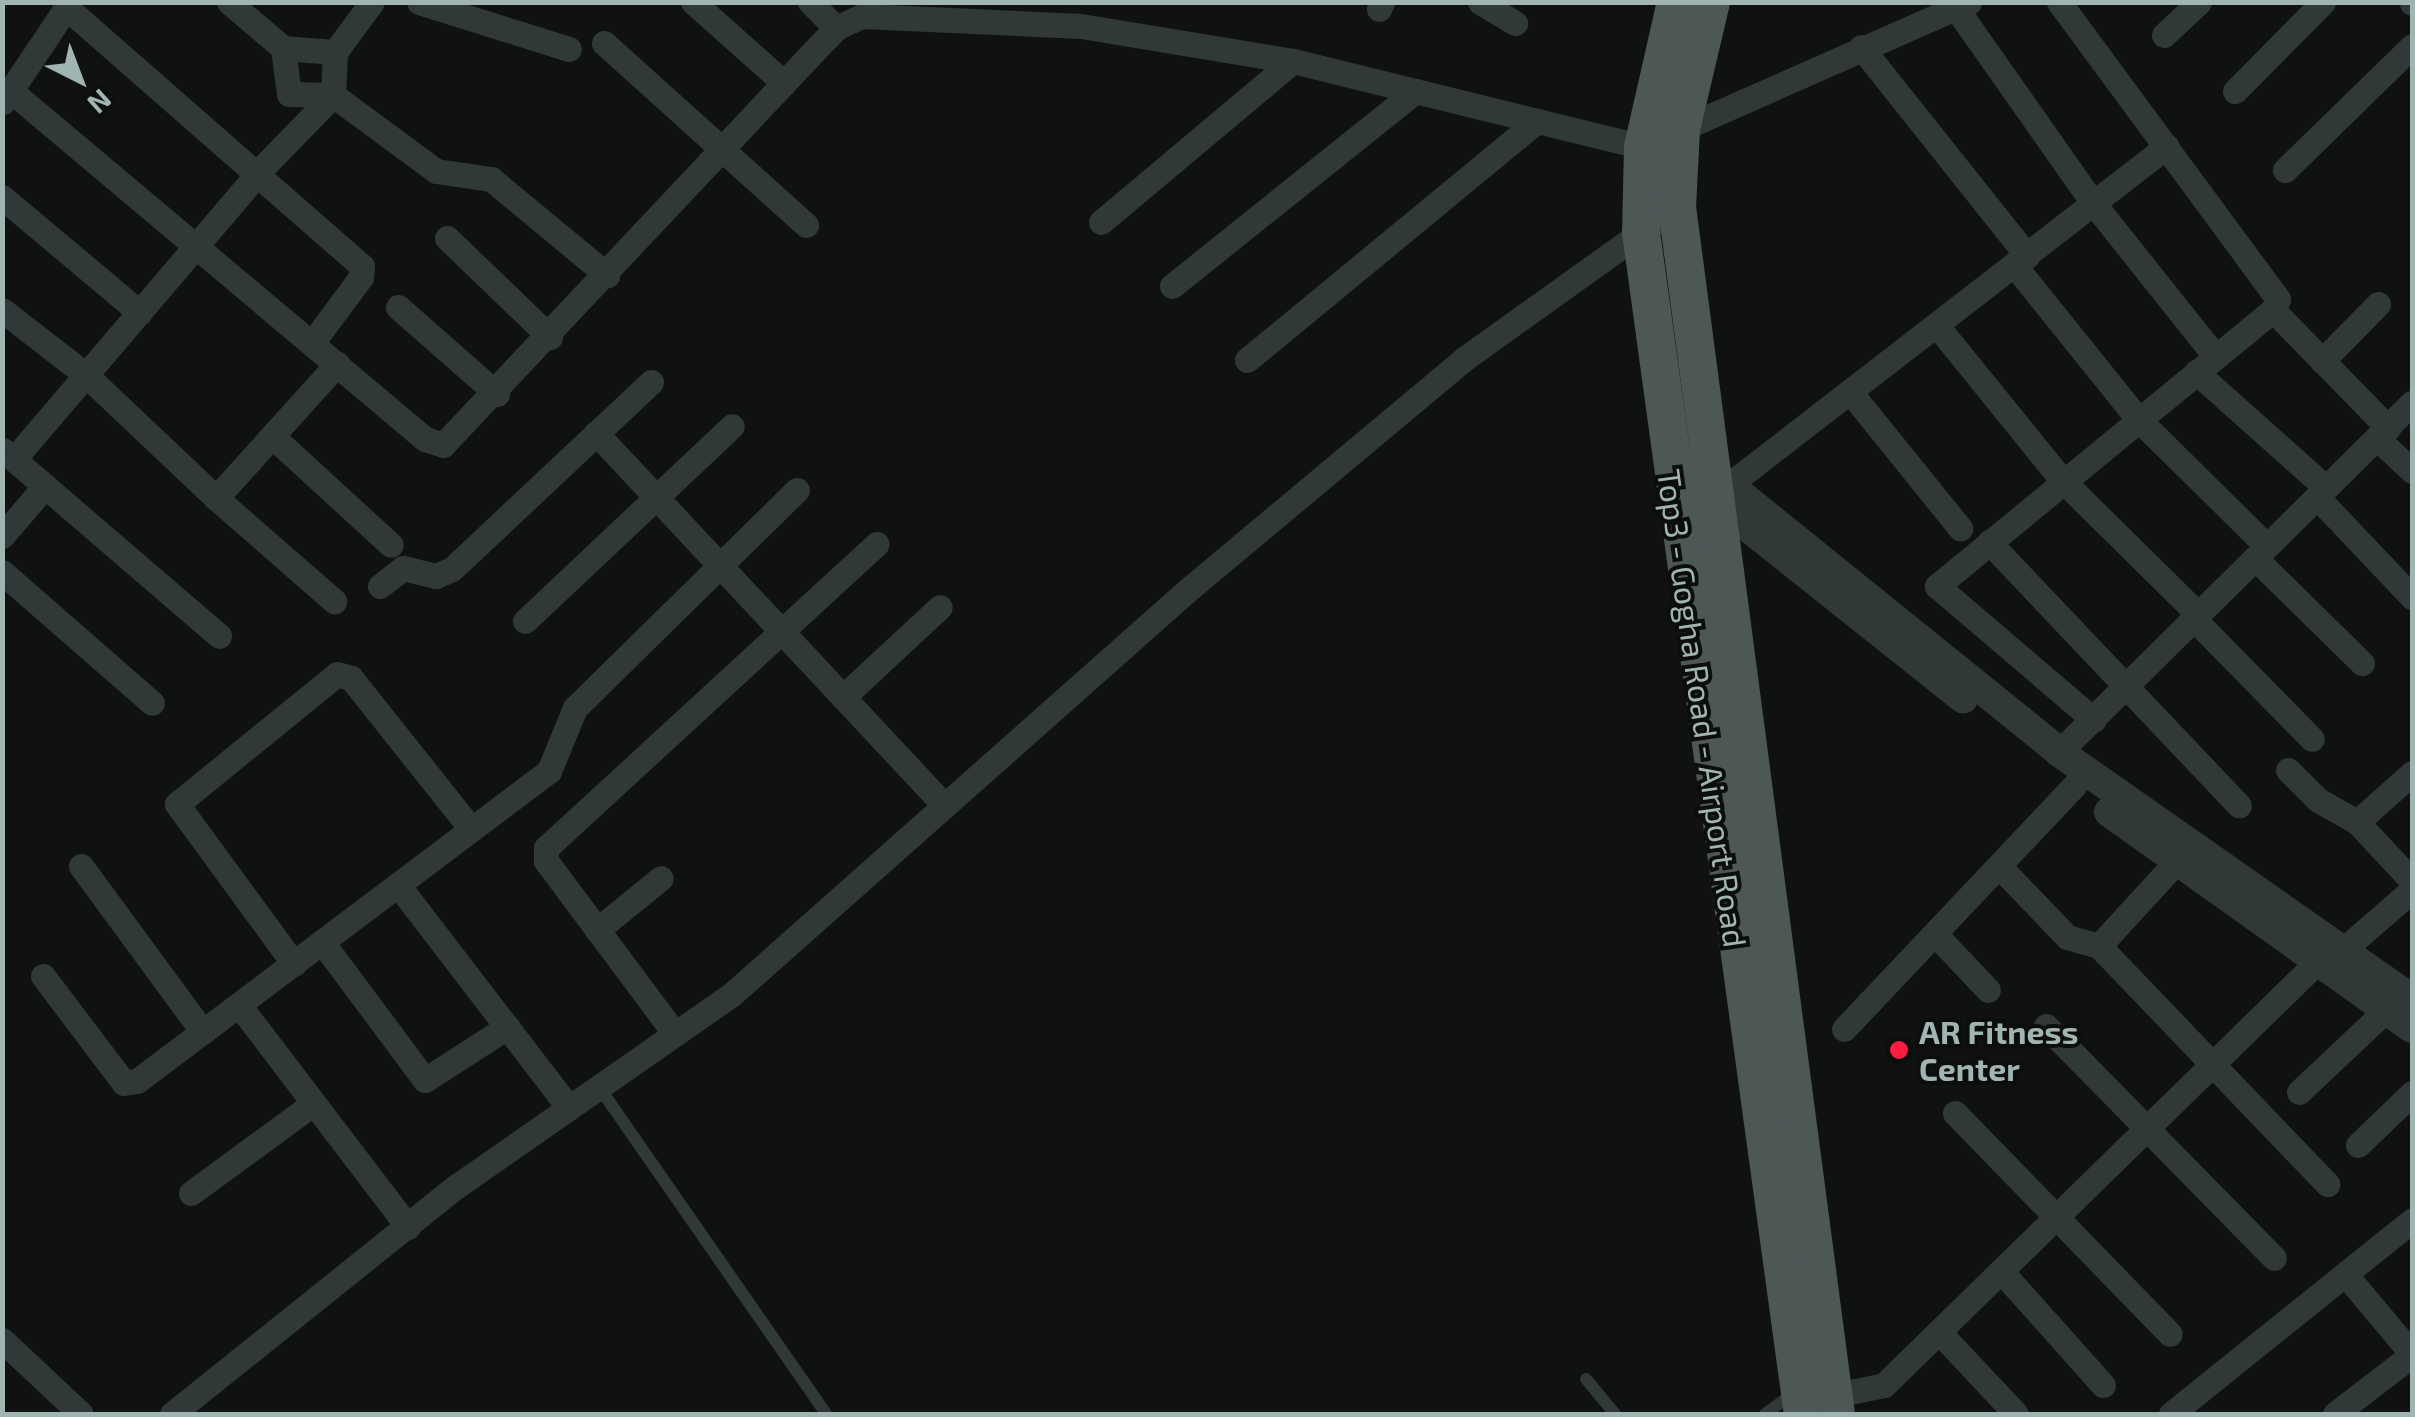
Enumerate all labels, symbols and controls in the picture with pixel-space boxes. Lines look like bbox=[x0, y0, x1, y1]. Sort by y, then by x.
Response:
north arrow bbox=[30, 30, 130, 130]
text: N bbox=[81, 83, 119, 122]
street label: Top3 - Gogha Road - Airport Road bbox=[1650, 466, 1756, 950]
place label: AR Fitness Center bbox=[1919, 1013, 2079, 1088]
marker: AR Fitness Center bbox=[1888, 1039, 1910, 1061]

